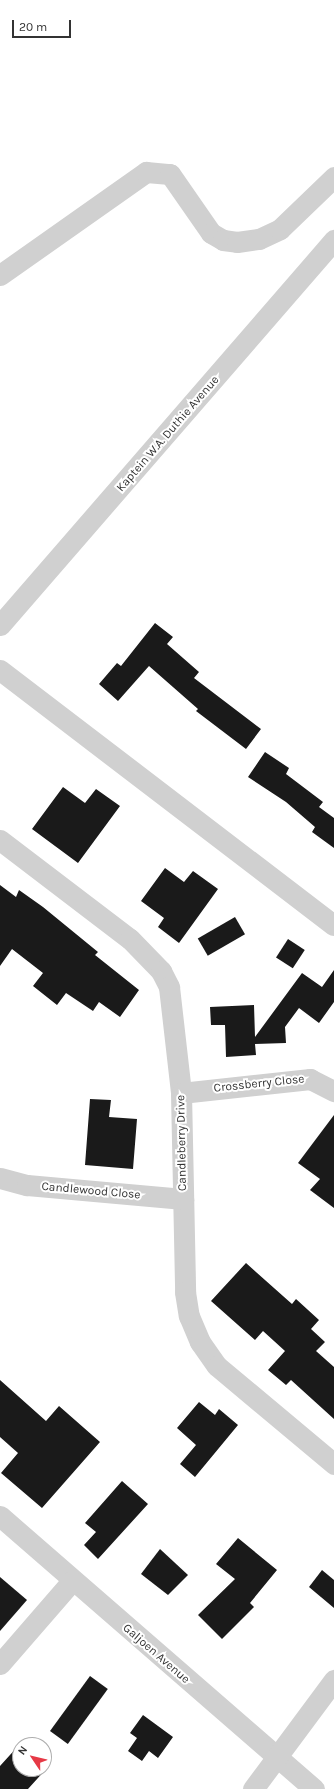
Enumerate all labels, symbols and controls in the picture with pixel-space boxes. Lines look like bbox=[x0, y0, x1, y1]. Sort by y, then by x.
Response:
scale bar bbox=[14, 12, 73, 38]
text: 20 m bbox=[19, 20, 47, 34]
street label: Kaptein W.A. Duthie Avenue bbox=[114, 373, 222, 495]
street label: Crossberry Close bbox=[213, 1072, 305, 1096]
street label: Candleberry Drive bbox=[174, 1095, 190, 1191]
street label: Candlewood Close bbox=[41, 1179, 141, 1203]
street label: Galjoen Avenue bbox=[120, 1621, 192, 1687]
north arrow bbox=[12, 1737, 52, 1777]
text: N bbox=[15, 1743, 30, 1757]

